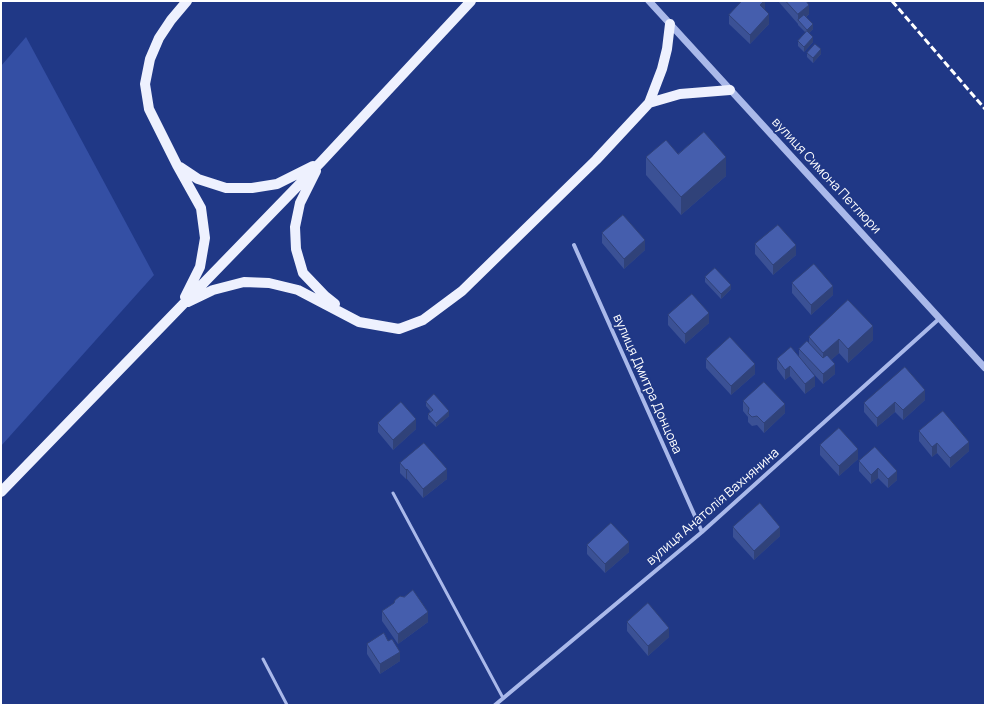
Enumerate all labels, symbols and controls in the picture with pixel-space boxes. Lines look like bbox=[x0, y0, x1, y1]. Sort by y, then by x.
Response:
street label: вулиця Симона Петлюри bbox=[768, 115, 884, 237]
street label: вулиця Дмитра Донцова bbox=[609, 312, 685, 456]
street label: вулиця Анатолія Вахнянина bbox=[643, 445, 783, 569]

